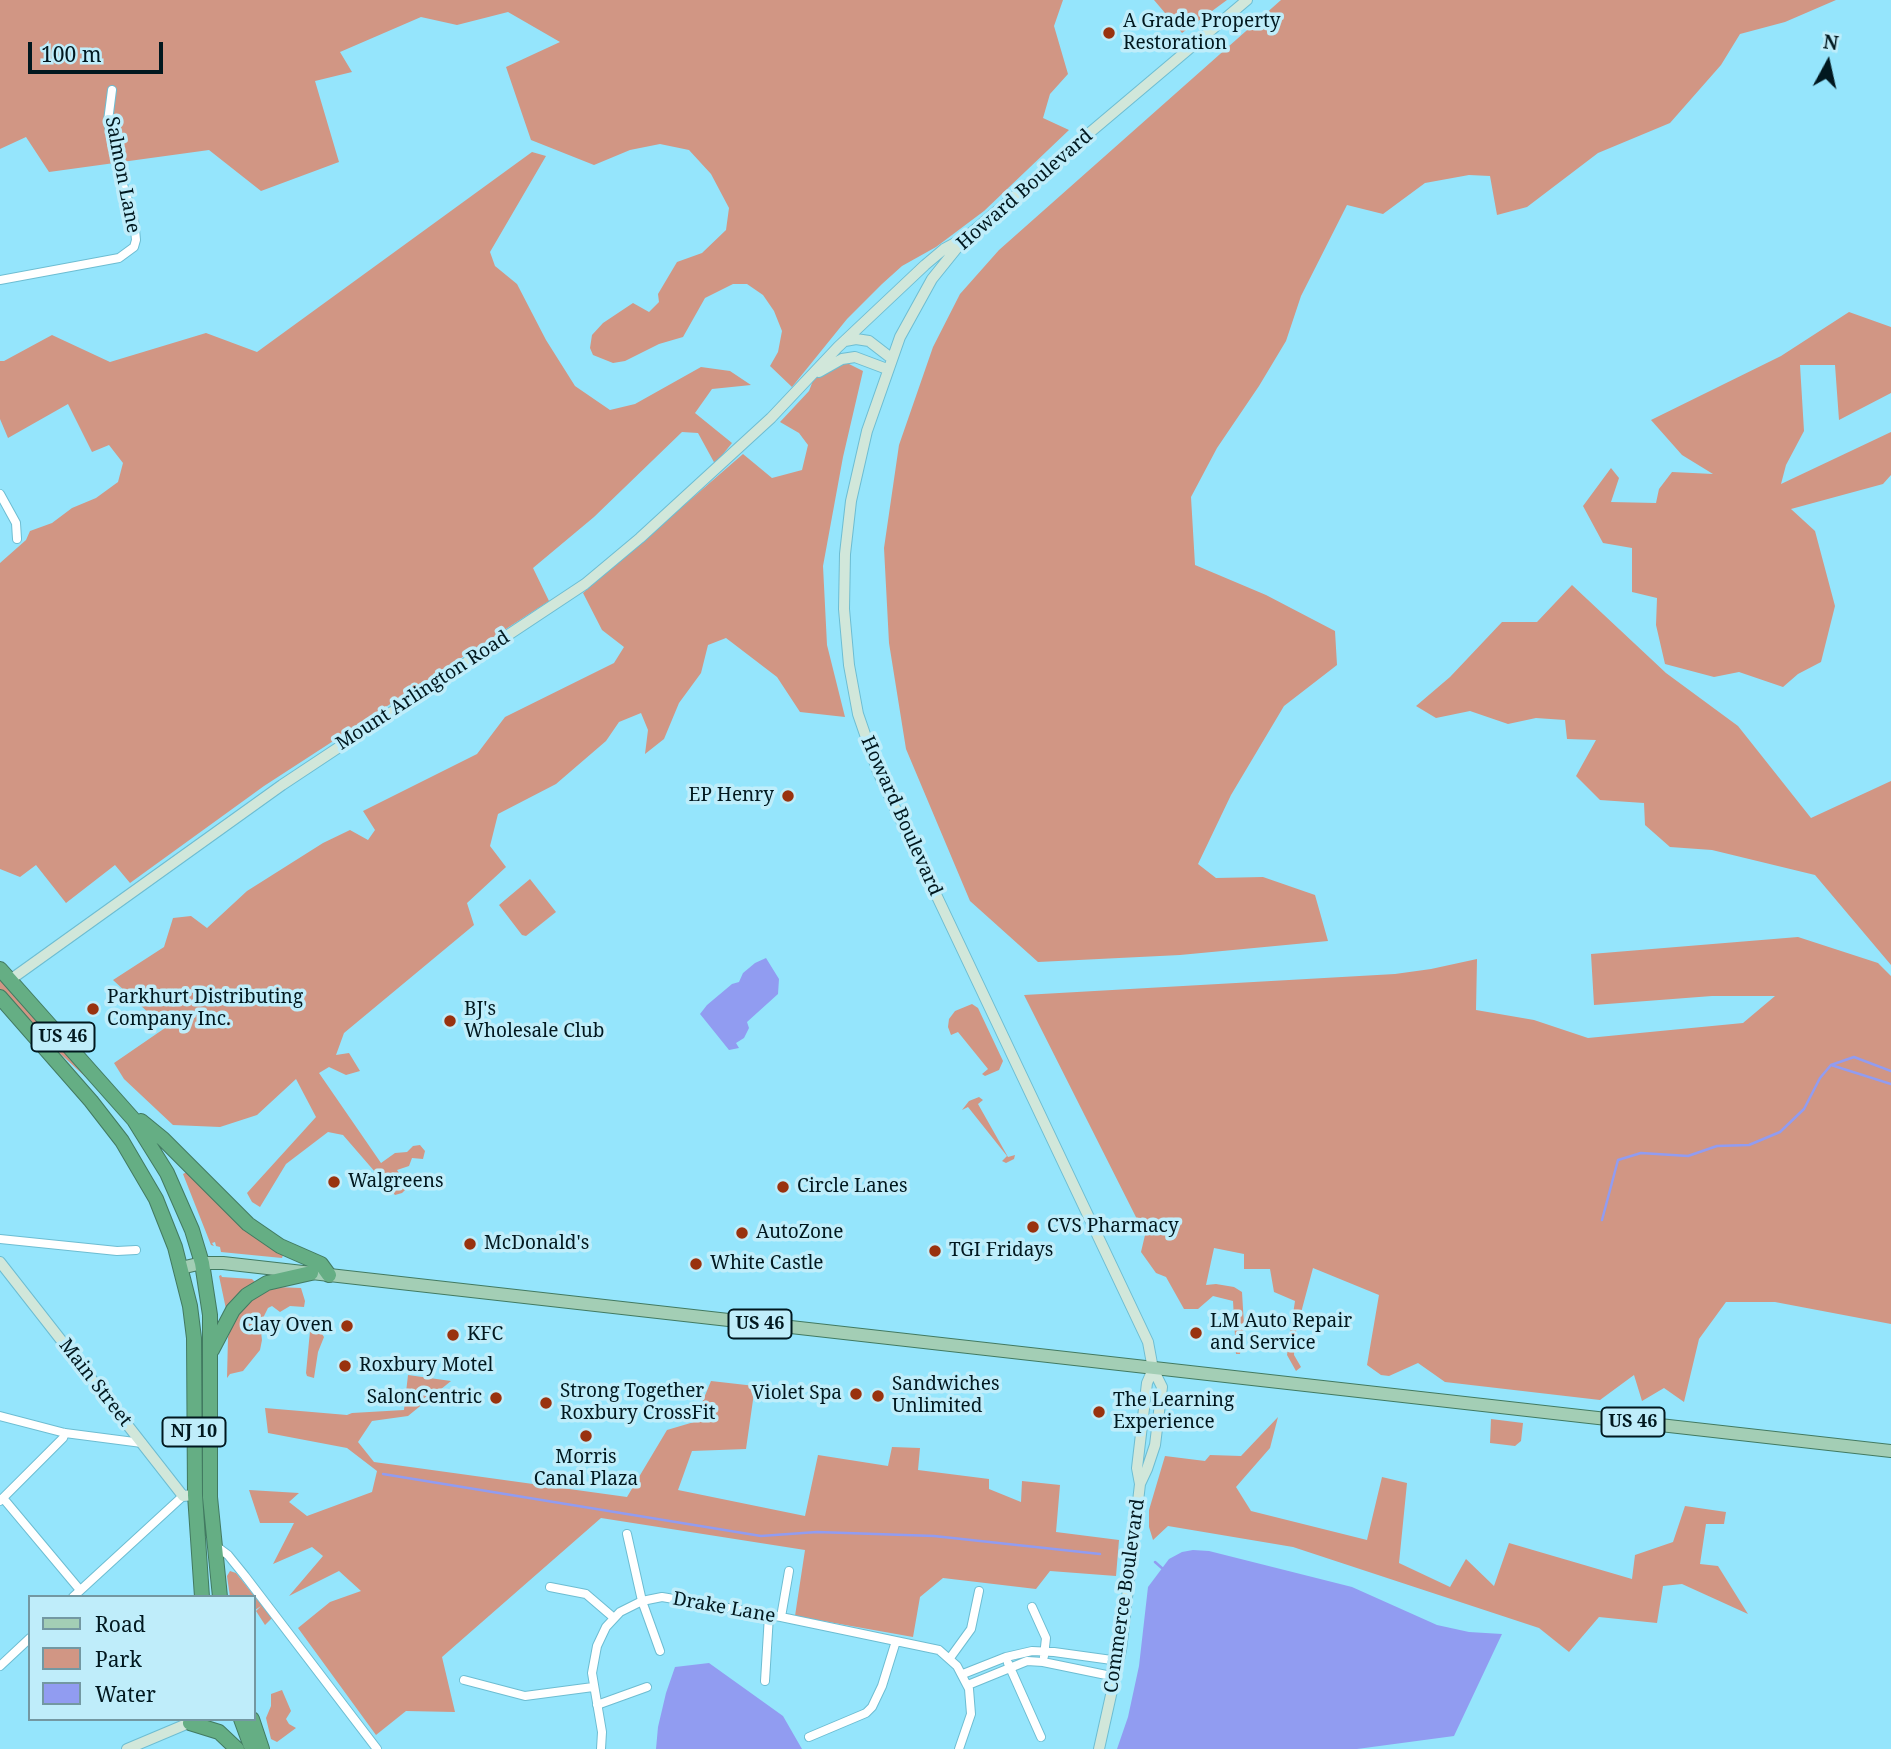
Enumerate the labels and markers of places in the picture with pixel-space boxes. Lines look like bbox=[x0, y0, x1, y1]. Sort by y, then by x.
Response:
place label: A Grade Property Restoration bbox=[1123, 11, 1281, 55]
marker: A Grade Property Restoration bbox=[1101, 25, 1117, 41]
place label: EP Henry bbox=[689, 785, 774, 807]
marker: EP Henry bbox=[780, 788, 796, 804]
place label: Parkhurt Distributing Company Inc. bbox=[107, 987, 303, 1031]
place label: BJ's Wholesale Club bbox=[464, 999, 605, 1043]
marker: Parkhurt Distributing Company Inc. bbox=[85, 1001, 101, 1017]
marker: BJ's Wholesale Club bbox=[442, 1013, 458, 1029]
place label: Walgreens bbox=[348, 1171, 443, 1193]
marker: Walgreens bbox=[326, 1174, 342, 1190]
place label: Circle Lanes bbox=[797, 1176, 908, 1198]
marker: Circle Lanes bbox=[775, 1179, 791, 1195]
place label: CVS Pharmacy bbox=[1047, 1216, 1179, 1238]
marker: CVS Pharmacy bbox=[1025, 1219, 1041, 1235]
place label: AutoZone bbox=[756, 1222, 843, 1244]
marker: AutoZone bbox=[734, 1225, 750, 1241]
place label: McDonald's bbox=[484, 1233, 589, 1255]
marker: McDonald's bbox=[462, 1236, 478, 1252]
place label: TGI Fridays bbox=[949, 1240, 1053, 1262]
marker: TGI Fridays bbox=[927, 1243, 943, 1259]
place label: White Castle bbox=[710, 1253, 824, 1275]
marker: White Castle bbox=[688, 1256, 704, 1272]
place label: LM Auto Repair and Service bbox=[1210, 1311, 1352, 1355]
place label: Clay Oven bbox=[242, 1315, 333, 1337]
marker: Clay Oven bbox=[339, 1318, 355, 1334]
place label: KFC bbox=[467, 1324, 503, 1346]
marker: LM Auto Repair and Service bbox=[1188, 1325, 1204, 1341]
marker: KFC bbox=[445, 1327, 461, 1343]
place label: Roxbury Motel bbox=[359, 1355, 493, 1377]
marker: Roxbury Motel bbox=[337, 1358, 353, 1374]
place label: Sandwiches Unlimited bbox=[892, 1374, 1000, 1418]
place label: Strong Together Roxbury CrossFit bbox=[560, 1381, 715, 1425]
place label: Violet Spa bbox=[752, 1383, 842, 1405]
marker: Violet Spa bbox=[848, 1386, 864, 1402]
place label: SalonCentric bbox=[367, 1387, 482, 1409]
marker: Sandwiches Unlimited bbox=[870, 1388, 886, 1404]
marker: SalonCentric bbox=[488, 1390, 504, 1406]
place label: The Learning Experience bbox=[1113, 1390, 1234, 1434]
marker: Strong Together Roxbury CrossFit bbox=[538, 1395, 554, 1411]
marker: The Learning Experience bbox=[1091, 1404, 1107, 1420]
marker: Morris Canal Plaza bbox=[578, 1428, 594, 1444]
place label: Morris Canal Plaza bbox=[534, 1447, 638, 1491]

